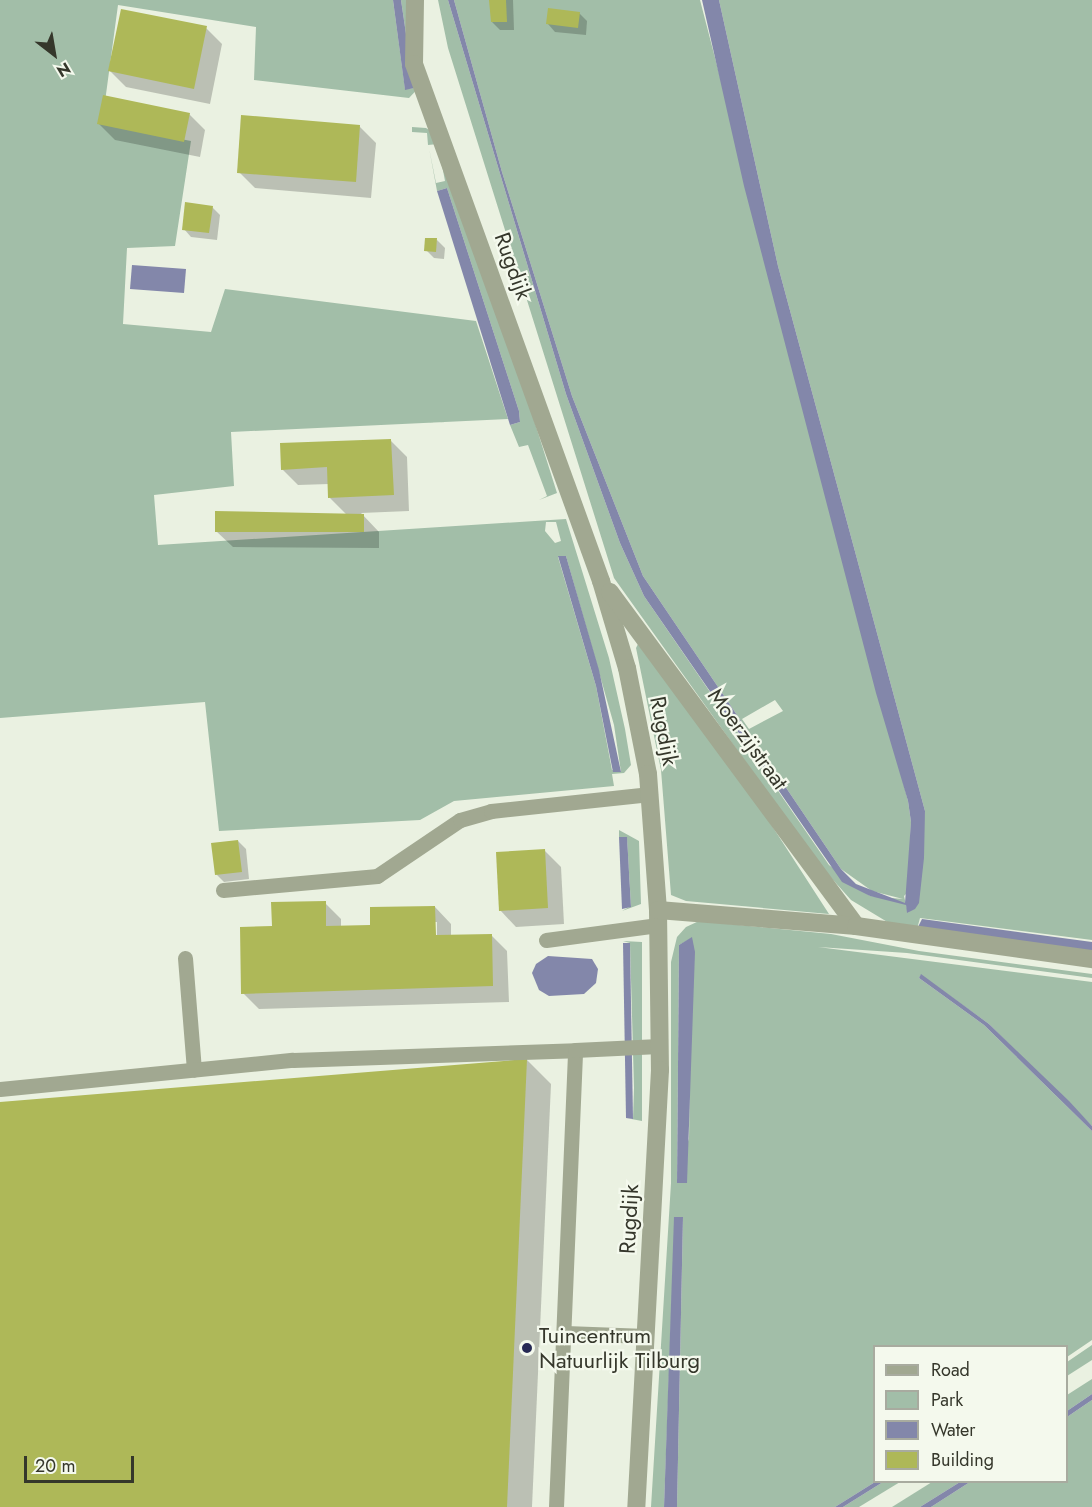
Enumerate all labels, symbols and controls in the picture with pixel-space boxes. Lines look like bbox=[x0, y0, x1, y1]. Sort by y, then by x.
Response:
north arrow bbox=[24, 24, 84, 84]
text: N bbox=[52, 57, 75, 83]
street label: Rugdijk bbox=[489, 229, 537, 303]
street label: Moerzijstraat bbox=[702, 683, 794, 795]
street label: Rugdijk bbox=[644, 694, 684, 768]
street label: Rugdijk bbox=[614, 1183, 644, 1255]
place label: Tuincentrum Natuurlijk Tilburg bbox=[539, 1322, 700, 1374]
marker: Tuincentrum Natuurlijk Tilburg bbox=[520, 1341, 534, 1355]
legend bbox=[873, 1345, 1068, 1483]
text: Road bbox=[931, 1357, 970, 1383]
text: Park bbox=[931, 1387, 963, 1413]
text: Water bbox=[931, 1417, 975, 1443]
scale bar bbox=[27, 1444, 136, 1482]
text: Building bbox=[931, 1447, 994, 1473]
text: 20 m bbox=[35, 1453, 75, 1479]

